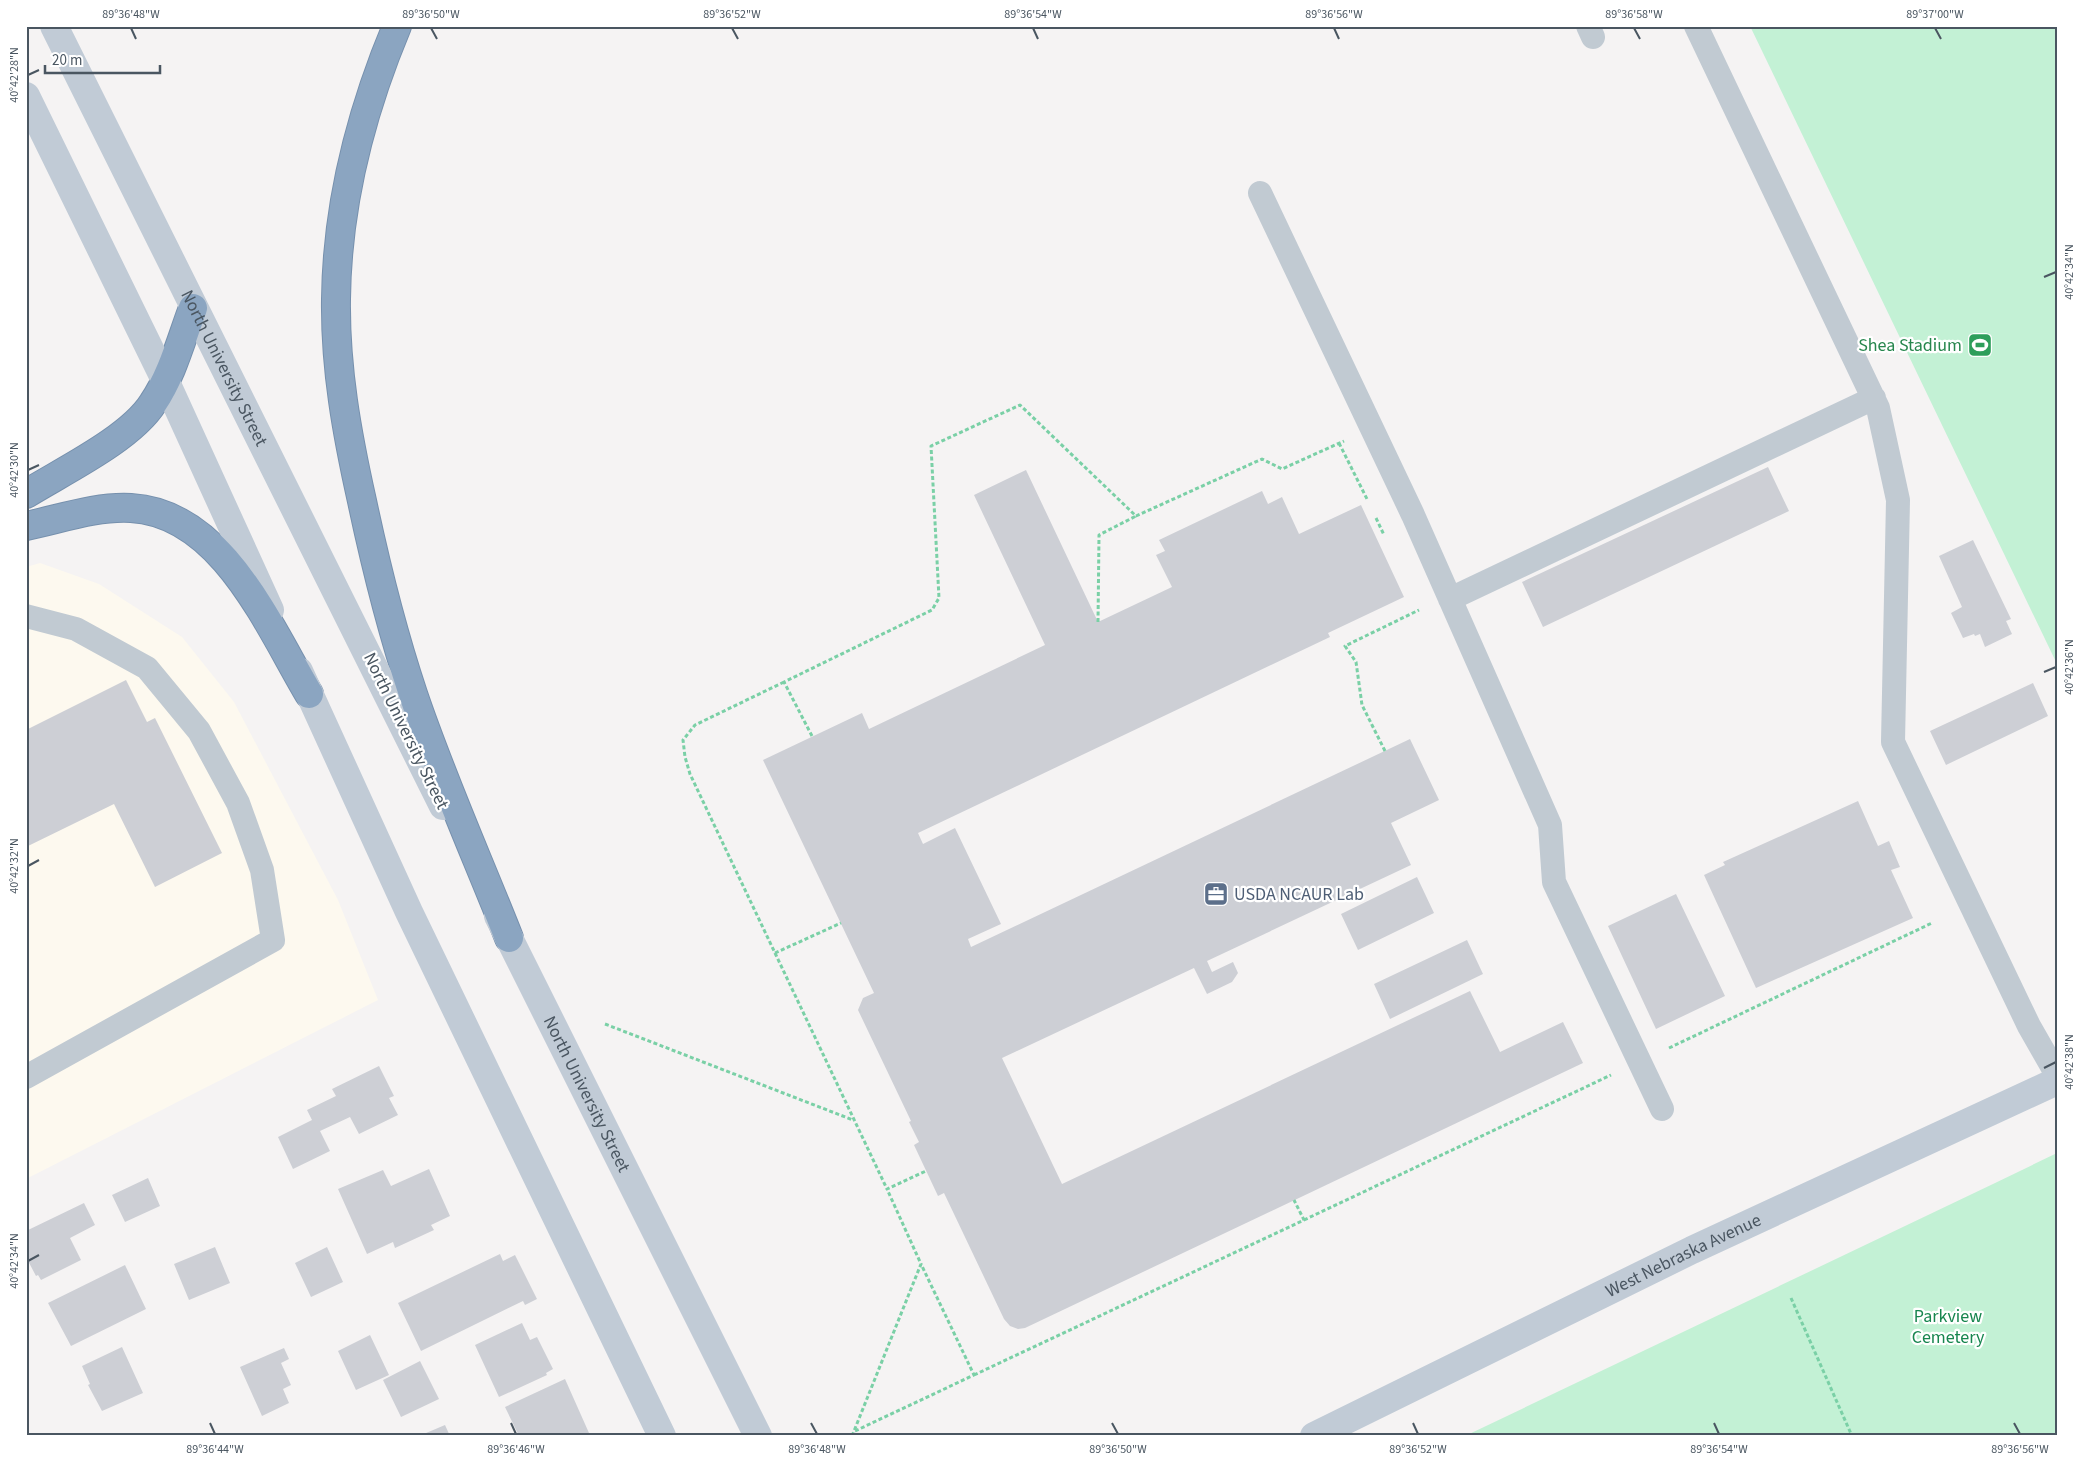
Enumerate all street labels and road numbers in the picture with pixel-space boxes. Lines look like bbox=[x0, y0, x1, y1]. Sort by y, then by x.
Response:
street label: North University Street bbox=[175, 285, 274, 450]
street label: North University Street bbox=[357, 648, 455, 814]
street label: North University Street bbox=[537, 1012, 637, 1176]
street label: West Nebraska Avenue bbox=[1601, 1207, 1765, 1303]

